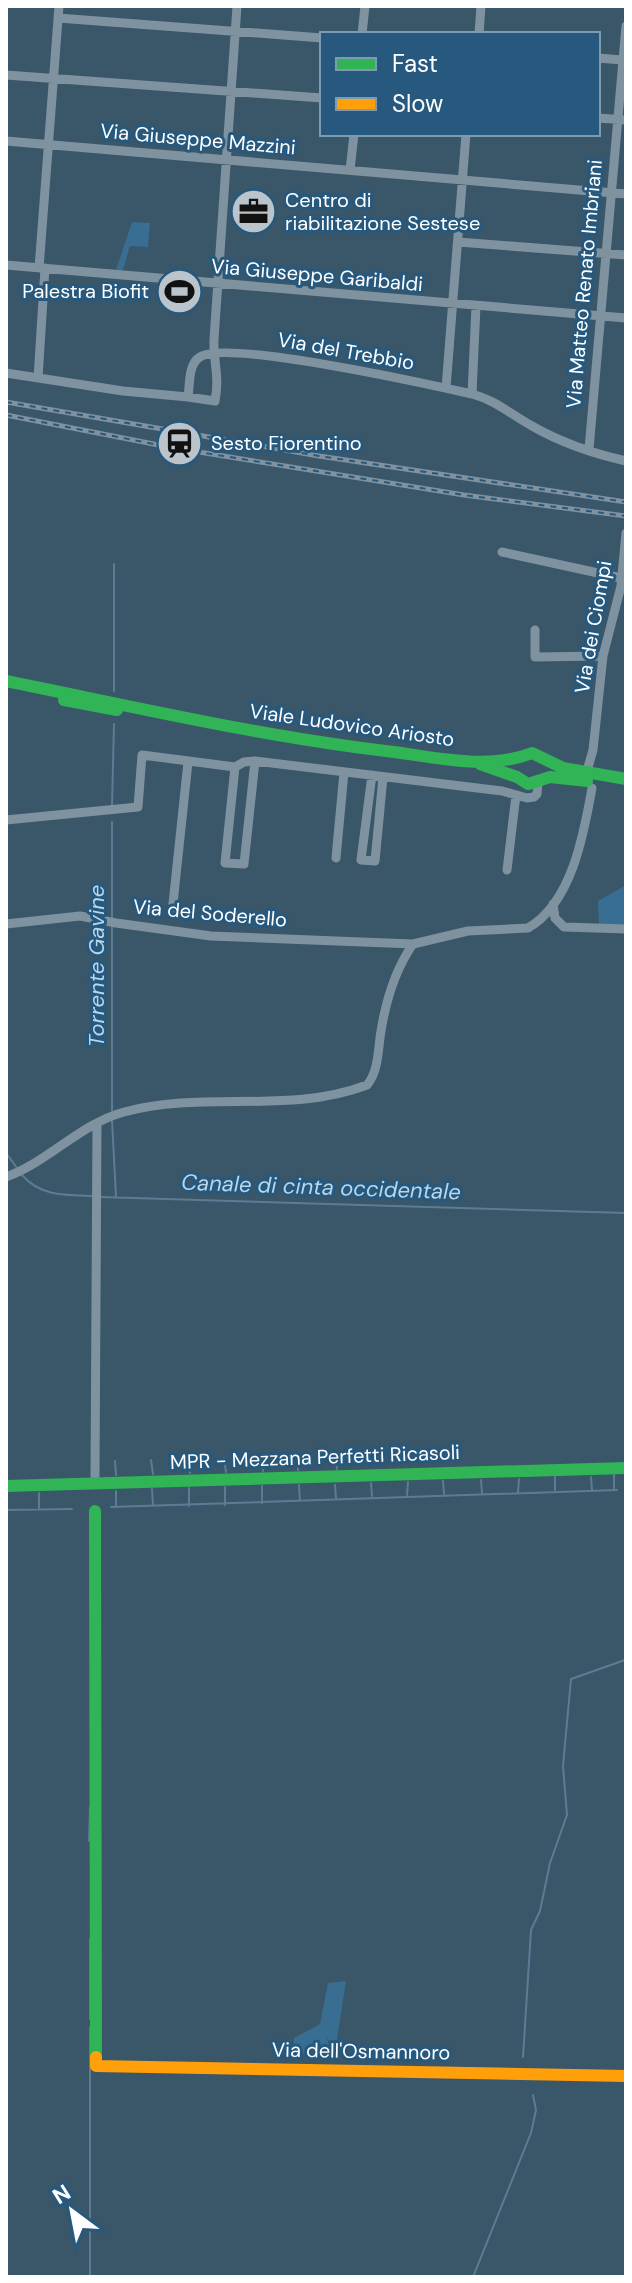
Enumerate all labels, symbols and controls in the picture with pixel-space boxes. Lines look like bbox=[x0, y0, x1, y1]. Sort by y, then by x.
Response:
legend bbox=[320, 32, 600, 136]
text: Fast bbox=[392, 48, 438, 79]
text: Slow bbox=[392, 88, 443, 119]
street label: Via Giuseppe Mazzini bbox=[99, 118, 297, 160]
street label: Via Matteo Renato Imbriani bbox=[560, 159, 608, 409]
place label: Centro di riabilitazione Sestese bbox=[285, 187, 480, 236]
office icon: Centro di riabilitazione Sestese bbox=[230, 188, 278, 236]
street label: Via Giuseppe Garibaldi bbox=[210, 253, 424, 297]
sports icon: Palestra Biofit bbox=[156, 267, 204, 315]
place label: Palestra Biofit bbox=[22, 278, 149, 304]
street label: Via del Trebbio bbox=[276, 326, 416, 376]
station icon: Sesto Fiorentino bbox=[156, 419, 204, 467]
place label: Sesto Fiorentino bbox=[211, 430, 362, 456]
street label: Via dei Ciompi bbox=[569, 558, 617, 696]
street label: Viale Ludovico Ariosto bbox=[248, 698, 456, 752]
water label: Torrente Gavine bbox=[82, 885, 111, 1047]
street label: Via del Soderello bbox=[132, 893, 288, 933]
water label: Canale di cinta occidentale bbox=[181, 1168, 461, 1206]
street label: MPR - Mezzana Perfetti Ricasoli bbox=[170, 1439, 460, 1475]
street label: Via dell'Osmannoro bbox=[272, 2036, 450, 2066]
north arrow bbox=[32, 2171, 112, 2251]
text: N bbox=[47, 2178, 76, 2211]

